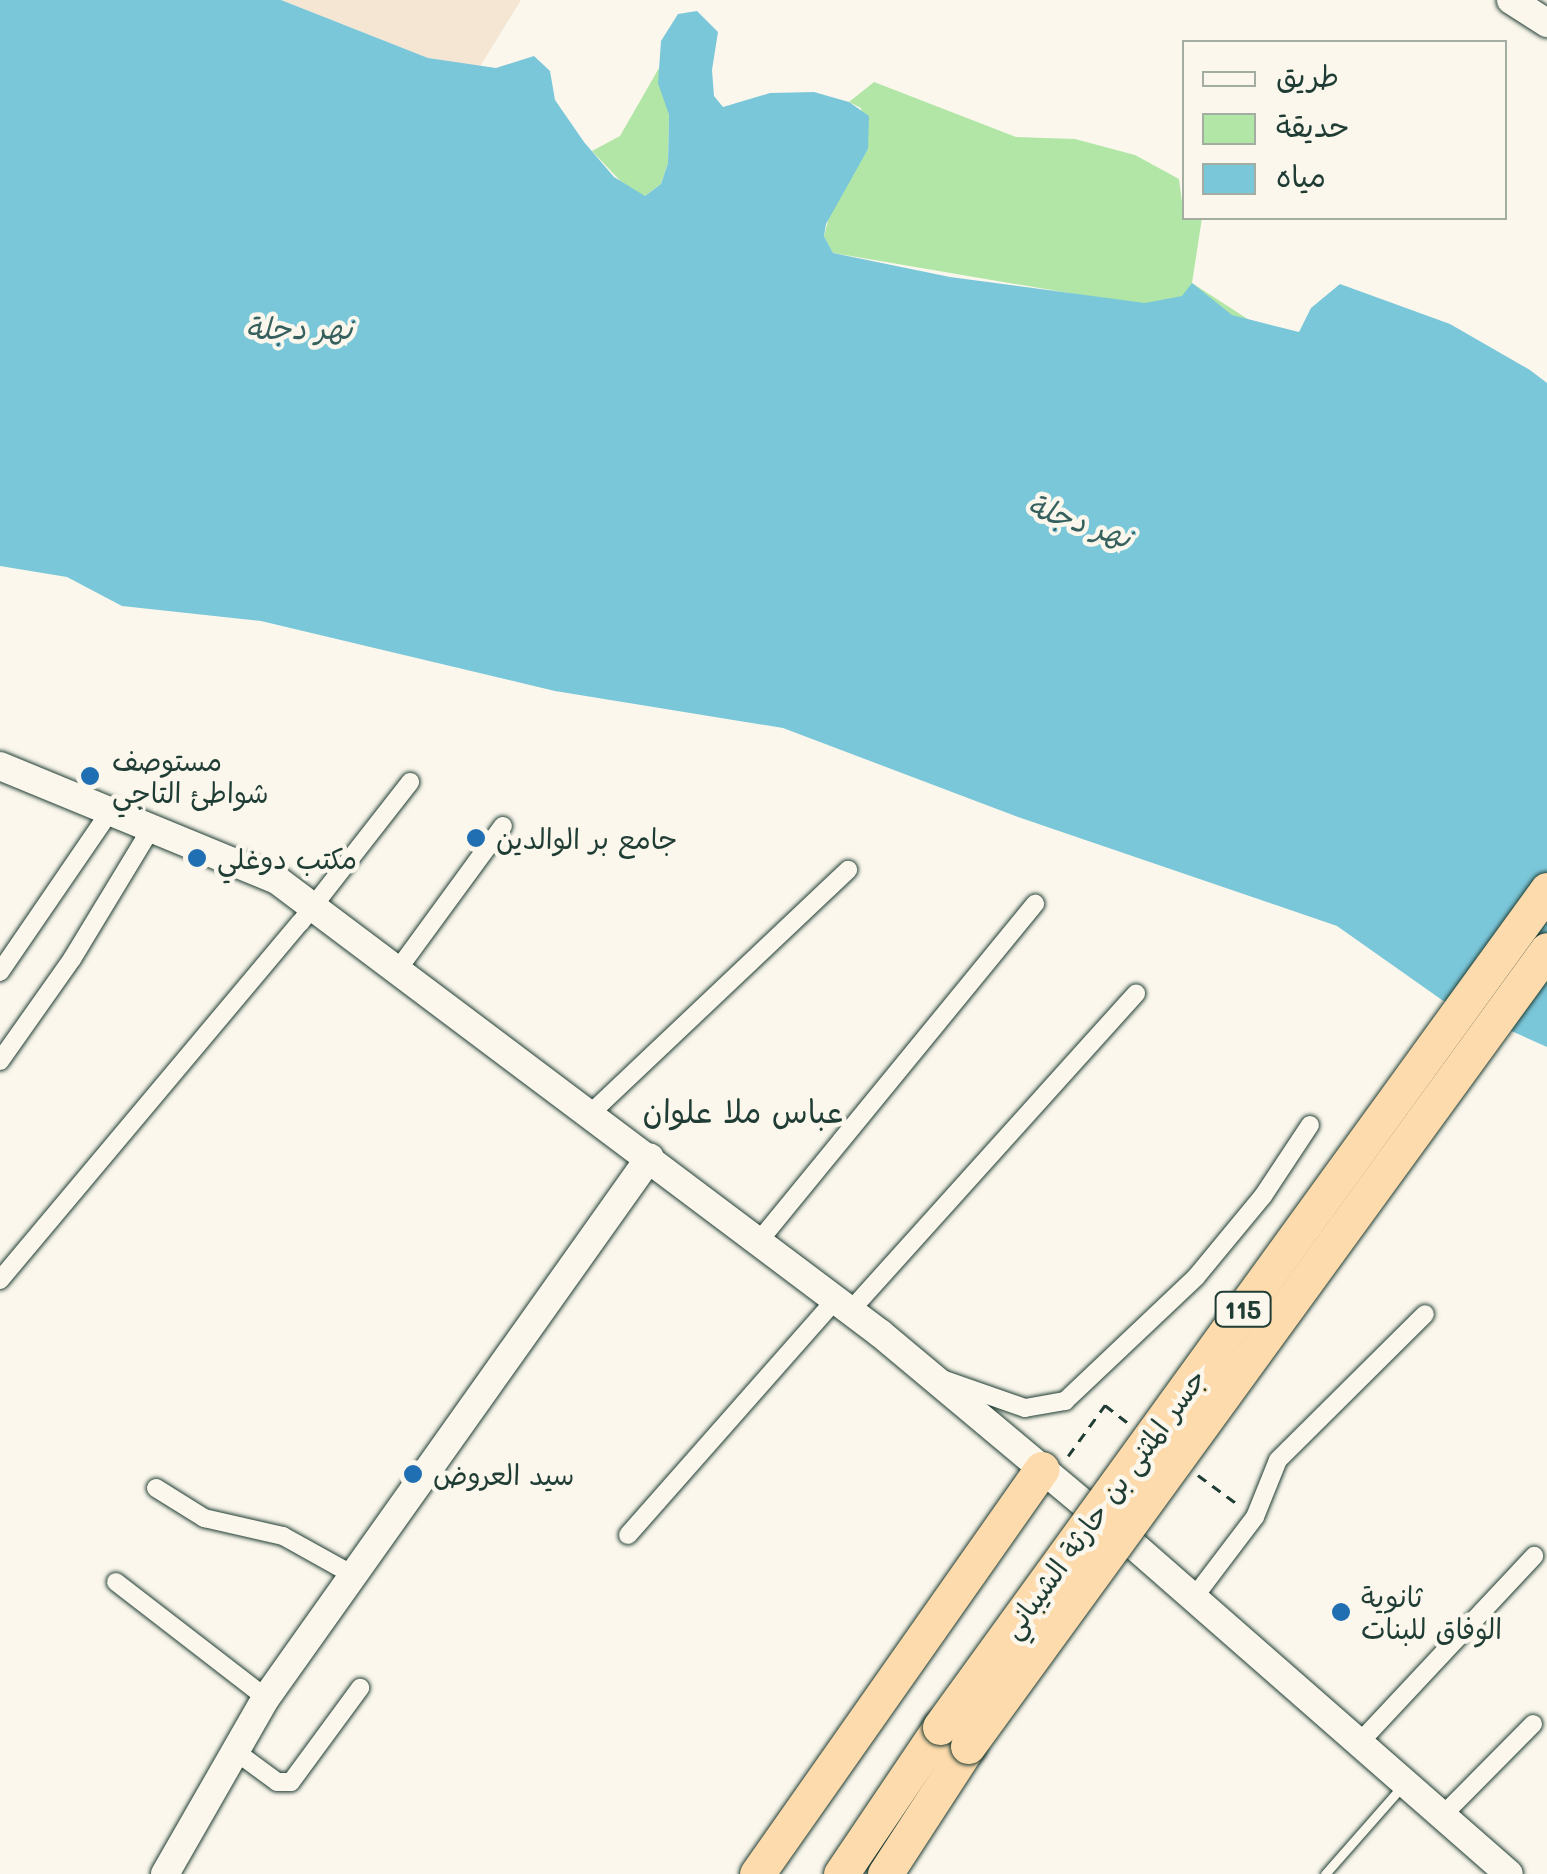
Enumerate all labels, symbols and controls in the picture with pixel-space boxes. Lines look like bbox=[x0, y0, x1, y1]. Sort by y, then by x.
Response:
legend bbox=[1182, 40, 1507, 220]
text: طريق bbox=[1276, 55, 1339, 95]
text: حديقة bbox=[1276, 105, 1350, 145]
text: مياه bbox=[1276, 155, 1326, 195]
water label: نهر دجلة bbox=[245, 309, 353, 345]
water label: نهر دجلة bbox=[1024, 486, 1136, 554]
place label: مستوصف شواطئ التاجي bbox=[112, 743, 269, 809]
marker: مستوصف شواطئ التاجي bbox=[77, 763, 103, 789]
place label: جامع بر الوالدين bbox=[496, 821, 677, 855]
marker: جامع بر الوالدين bbox=[465, 827, 487, 849]
place label: مكتب دوغلي bbox=[217, 841, 357, 875]
marker: مكتب دوغلي bbox=[186, 847, 208, 869]
district label: عباس ملا علوان bbox=[643, 1091, 843, 1129]
road number: 115 bbox=[1213, 1289, 1273, 1329]
street label: جسر المثنى بن حارثة الشيباني bbox=[994, 1362, 1212, 1644]
place label: سيد العروض bbox=[433, 1457, 574, 1491]
marker: سيد العروض bbox=[402, 1463, 424, 1485]
place label: ثانوية الوفاق للبنات bbox=[1361, 1579, 1502, 1645]
marker: ثانوية الوفاق للبنات bbox=[1330, 1601, 1352, 1623]

